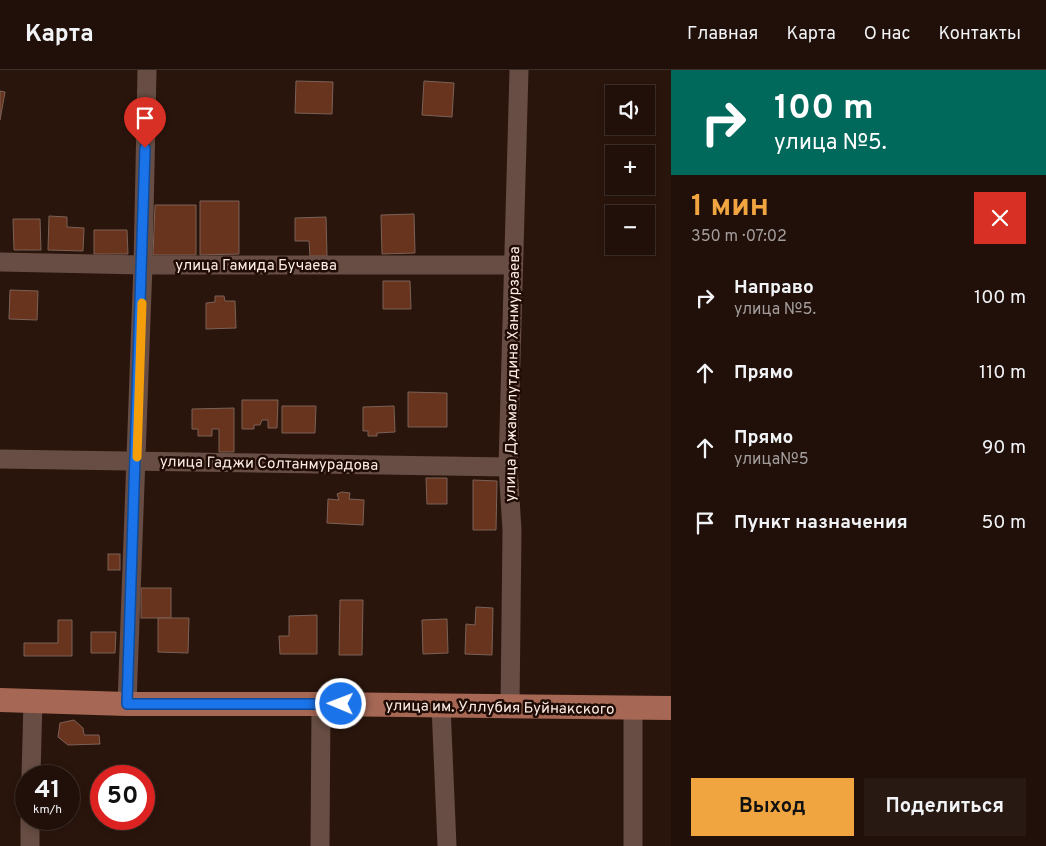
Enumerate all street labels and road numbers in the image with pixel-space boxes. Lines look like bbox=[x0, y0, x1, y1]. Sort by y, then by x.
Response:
street label: улица Джамалутдина Ханмурзаева bbox=[502, 246, 525, 502]
street label: улица Гамида Бучаева bbox=[175, 257, 337, 276]
street label: улица Гаджи Солтанмурадова bbox=[160, 453, 378, 476]
street label: улица им. Уллубия Буйнакского bbox=[385, 697, 615, 720]

